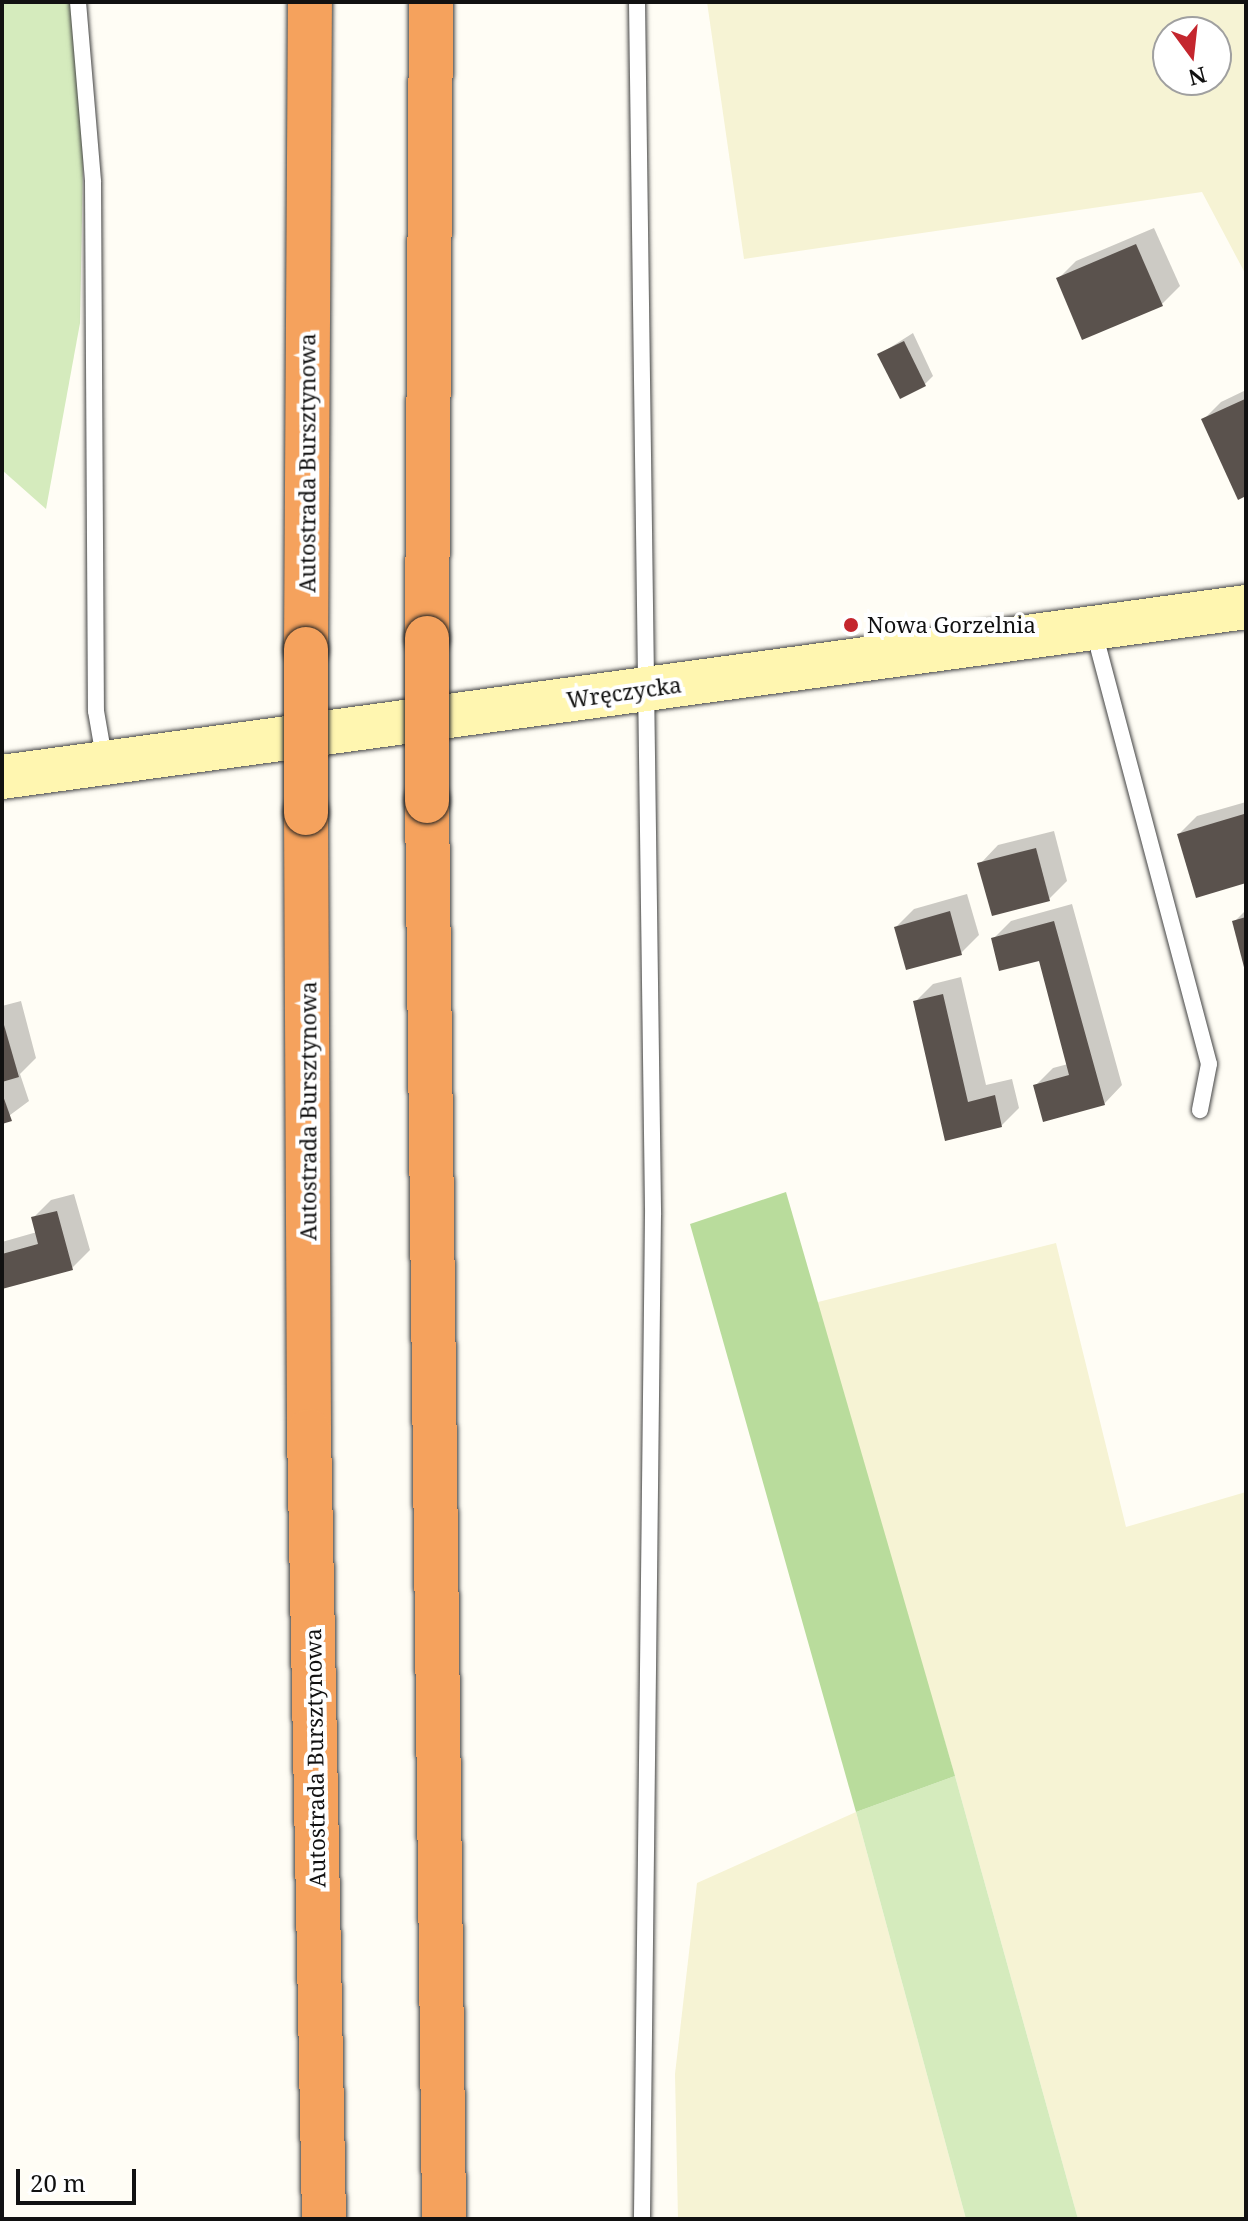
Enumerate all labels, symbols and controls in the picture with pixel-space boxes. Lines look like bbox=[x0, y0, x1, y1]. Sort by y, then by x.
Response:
north arrow bbox=[1152, 16, 1232, 96]
text: N bbox=[1185, 61, 1210, 94]
street label: Autostrada Bursztynowa bbox=[294, 333, 320, 593]
place label: Nowa Gorzelnia bbox=[867, 612, 1036, 638]
marker: Nowa Gorzelnia bbox=[842, 616, 860, 634]
street label: Wręczycka bbox=[565, 671, 683, 713]
street label: Autostrada Bursztynowa bbox=[295, 981, 321, 1241]
street label: Autostrada Bursztynowa bbox=[300, 1628, 330, 1888]
scale bar bbox=[20, 2153, 140, 2203]
text: 20 m bbox=[30, 2166, 86, 2199]

